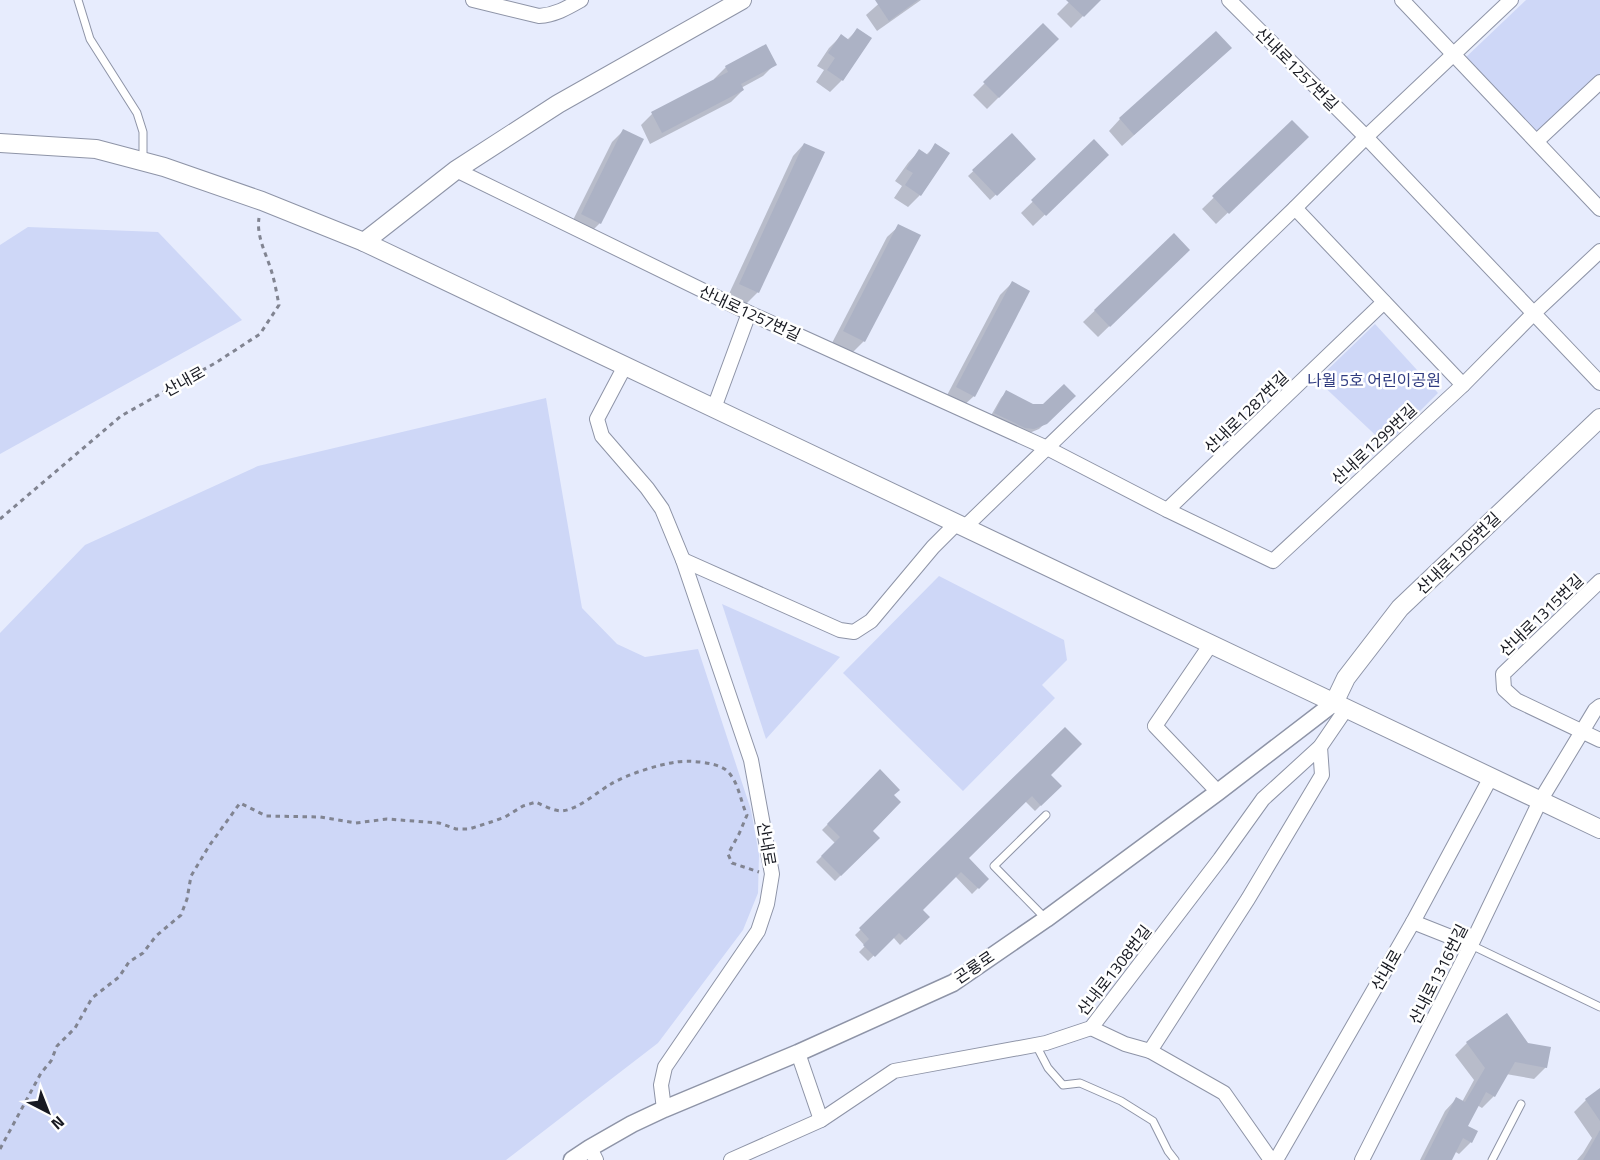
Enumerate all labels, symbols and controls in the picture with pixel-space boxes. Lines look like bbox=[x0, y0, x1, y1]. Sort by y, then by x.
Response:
street label: 산내로1257번길 bbox=[1250, 22, 1344, 116]
street label: 산내로1257번길 bbox=[695, 279, 805, 347]
street label: 산내로 bbox=[159, 360, 209, 402]
street label: 산내로1287번길 bbox=[1198, 365, 1294, 459]
park label: 나월 5호 어린이공원 bbox=[1307, 368, 1441, 392]
street label: 산내로1299번길 bbox=[1326, 398, 1422, 490]
street label: 산내로1305번길 bbox=[1410, 506, 1506, 600]
street label: 산내로1315번길 bbox=[1493, 568, 1589, 662]
street label: 산내로 bbox=[751, 820, 783, 868]
street label: 산내로1308번길 bbox=[1071, 919, 1157, 1021]
street label: 산내로1316번길 bbox=[1402, 920, 1474, 1028]
street label: 곤룡로 bbox=[949, 945, 999, 989]
street label: 산내로 bbox=[1365, 945, 1408, 995]
north arrow bbox=[18, 1082, 78, 1142]
text: N bbox=[46, 1111, 70, 1136]

